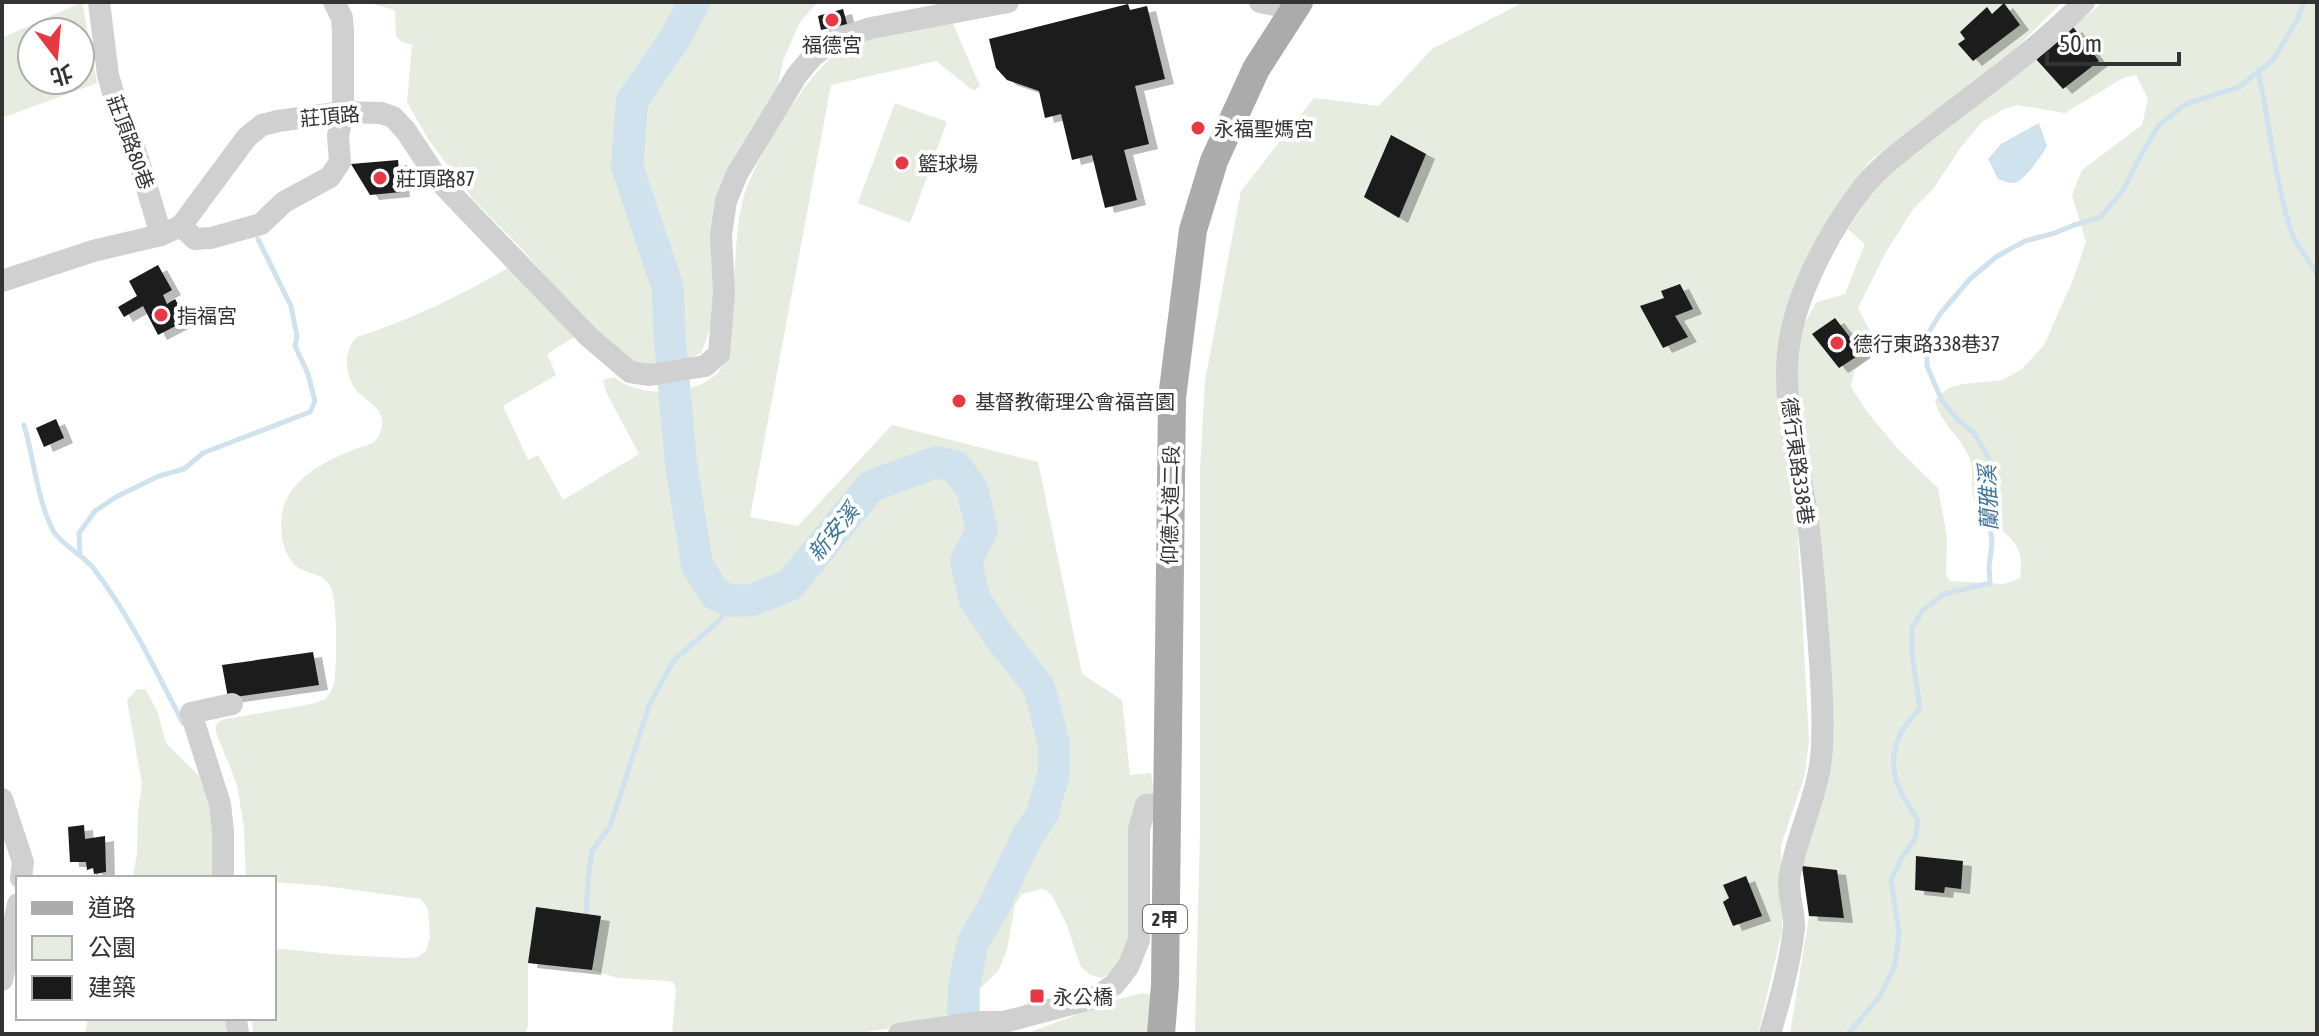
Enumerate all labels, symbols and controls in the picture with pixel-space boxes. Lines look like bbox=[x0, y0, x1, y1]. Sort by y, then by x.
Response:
marker: 福德宮 bbox=[823, 11, 841, 29]
north arrow bbox=[16, 16, 96, 96]
scale bar bbox=[2047, 16, 2179, 66]
text: 50 m bbox=[2059, 30, 2102, 57]
place label: 福德宮 bbox=[802, 33, 862, 56]
text: 北 bbox=[47, 60, 76, 91]
street label: 莊頂路80巷 bbox=[103, 92, 159, 192]
street label: 莊頂路 bbox=[299, 102, 361, 130]
place label: 永福聖媽宮 bbox=[1214, 117, 1314, 140]
marker: 永福聖媽宮 bbox=[1189, 119, 1207, 137]
place label: 籃球場 bbox=[918, 152, 978, 175]
marker: 籃球場 bbox=[893, 154, 911, 172]
place label: 莊頂路87 bbox=[396, 167, 475, 190]
marker: 莊頂路87 bbox=[371, 169, 389, 187]
place label: 指福宮 bbox=[177, 304, 237, 327]
marker: 指福宮 bbox=[152, 306, 170, 324]
place label: 德行東路338巷37 bbox=[1853, 332, 2000, 355]
marker: 德行東路338巷37 bbox=[1828, 334, 1846, 352]
place label: 基督教衛理公會福音園 bbox=[975, 390, 1175, 413]
marker: 基督教衛理公會福音園 bbox=[950, 392, 968, 410]
street label: 德行東路338巷 bbox=[1778, 396, 1818, 526]
street label: 仰德大道二段 bbox=[1157, 445, 1183, 565]
water label: 蘭雅溪 bbox=[1974, 462, 2002, 531]
water label: 新安溪 bbox=[802, 496, 866, 566]
legend bbox=[16, 876, 276, 1020]
text: 道路 bbox=[88, 894, 136, 921]
road number: 2甲 bbox=[1143, 905, 1187, 933]
text: 公園 bbox=[88, 934, 136, 961]
text: 建築 bbox=[88, 974, 136, 1001]
place label: 永公橋 bbox=[1053, 985, 1113, 1008]
marker: 永公橋 bbox=[1028, 987, 1046, 1005]

